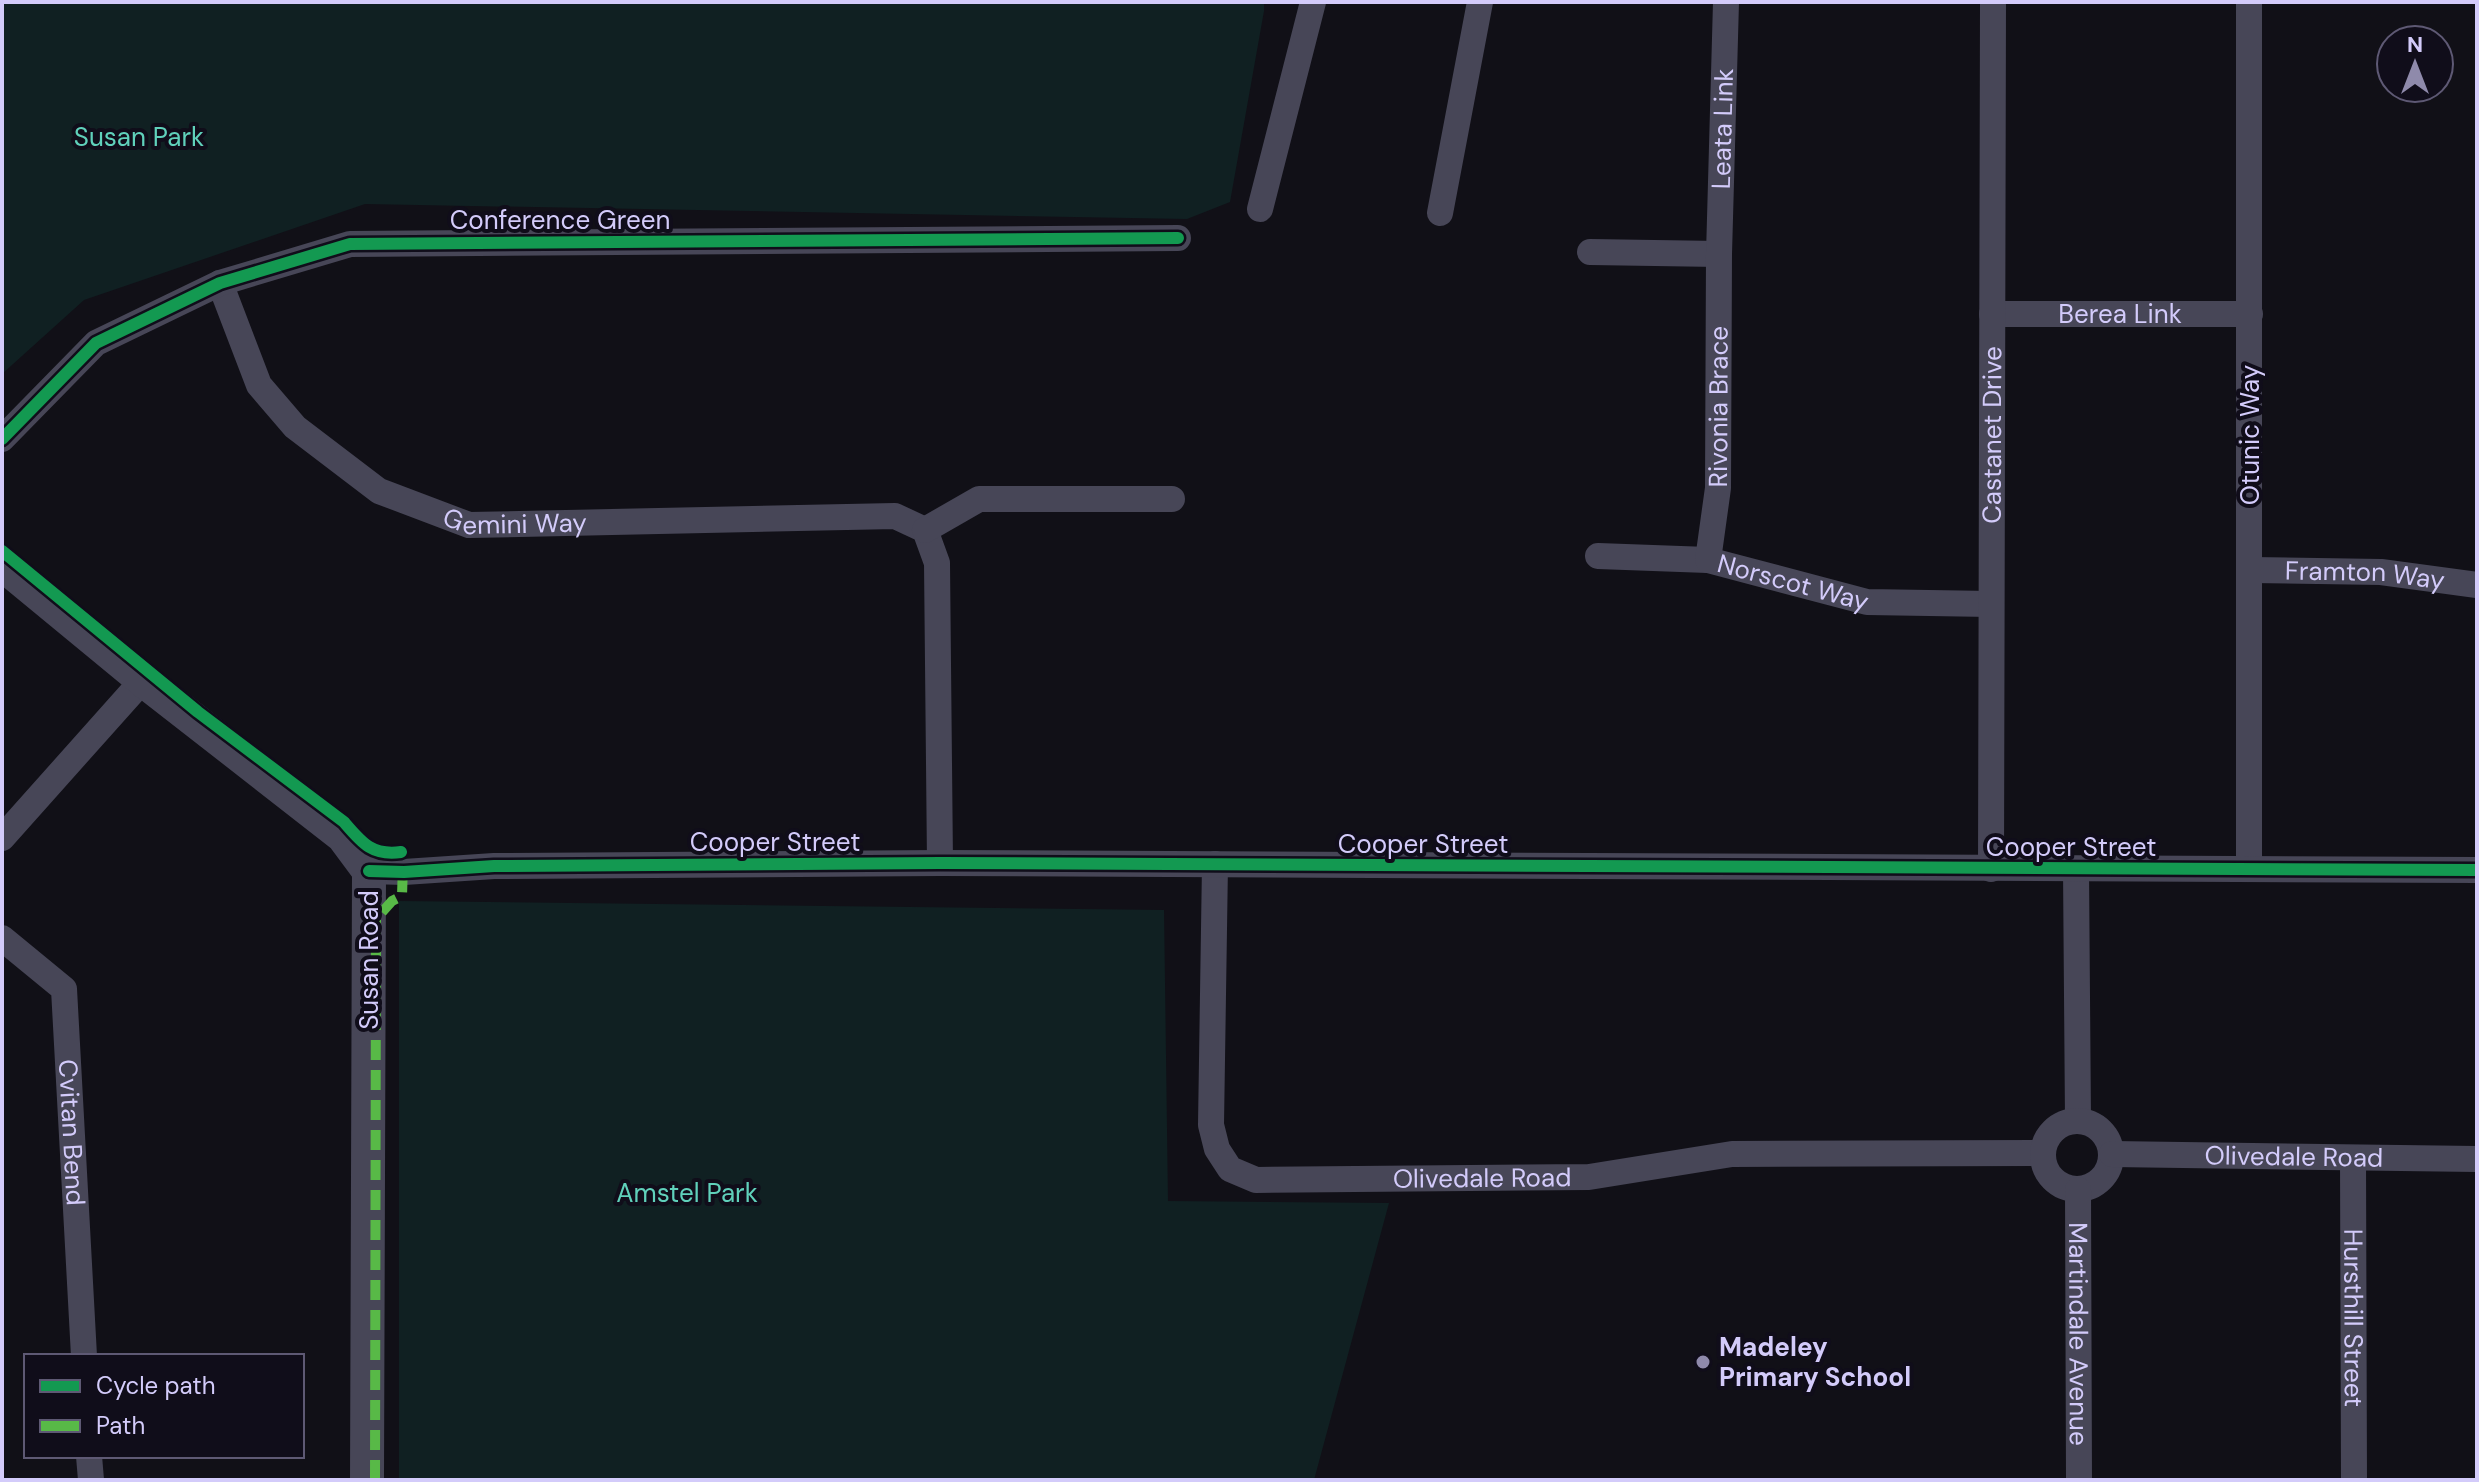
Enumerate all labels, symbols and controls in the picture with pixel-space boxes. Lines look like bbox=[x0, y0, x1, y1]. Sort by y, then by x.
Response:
north arrow bbox=[2375, 24, 2455, 104]
text: N bbox=[2407, 30, 2423, 59]
street label: Leata Link bbox=[1704, 68, 1741, 190]
park label: Susan Park bbox=[74, 120, 204, 154]
street label: Conference Green bbox=[450, 203, 670, 237]
street label: Berea Link bbox=[2058, 297, 2182, 331]
street label: Rivonia Brace bbox=[1701, 326, 1736, 488]
street label: Castanet Drive bbox=[1975, 346, 2009, 524]
street label: Otunic Way bbox=[2233, 365, 2267, 505]
street label: Gemini Way bbox=[438, 500, 587, 542]
street label: Norscot Way bbox=[1714, 546, 1872, 619]
street label: Framton Way bbox=[2285, 554, 2447, 597]
street label: Cooper Street bbox=[690, 825, 860, 859]
street label: Cooper Street bbox=[1338, 827, 1508, 861]
street label: Cooper Street bbox=[1986, 830, 2156, 864]
street label: Susan Road bbox=[352, 890, 386, 1030]
street label: Cvitan Bend bbox=[51, 1058, 93, 1207]
street label: Olivedale Road bbox=[2204, 1138, 2383, 1175]
street label: Olivedale Road bbox=[1393, 1160, 1572, 1196]
park label: Amstel Park bbox=[616, 1176, 758, 1210]
street label: Martindale Avenue bbox=[2061, 1222, 2096, 1446]
street label: Hursthill Street bbox=[2336, 1229, 2371, 1407]
place label: Madeley Primary School bbox=[1719, 1330, 1911, 1394]
marker: Madeley Primary School bbox=[1694, 1353, 1712, 1371]
legend bbox=[24, 1354, 304, 1458]
text: Cycle path bbox=[96, 1370, 215, 1401]
text: Path bbox=[96, 1410, 145, 1441]

